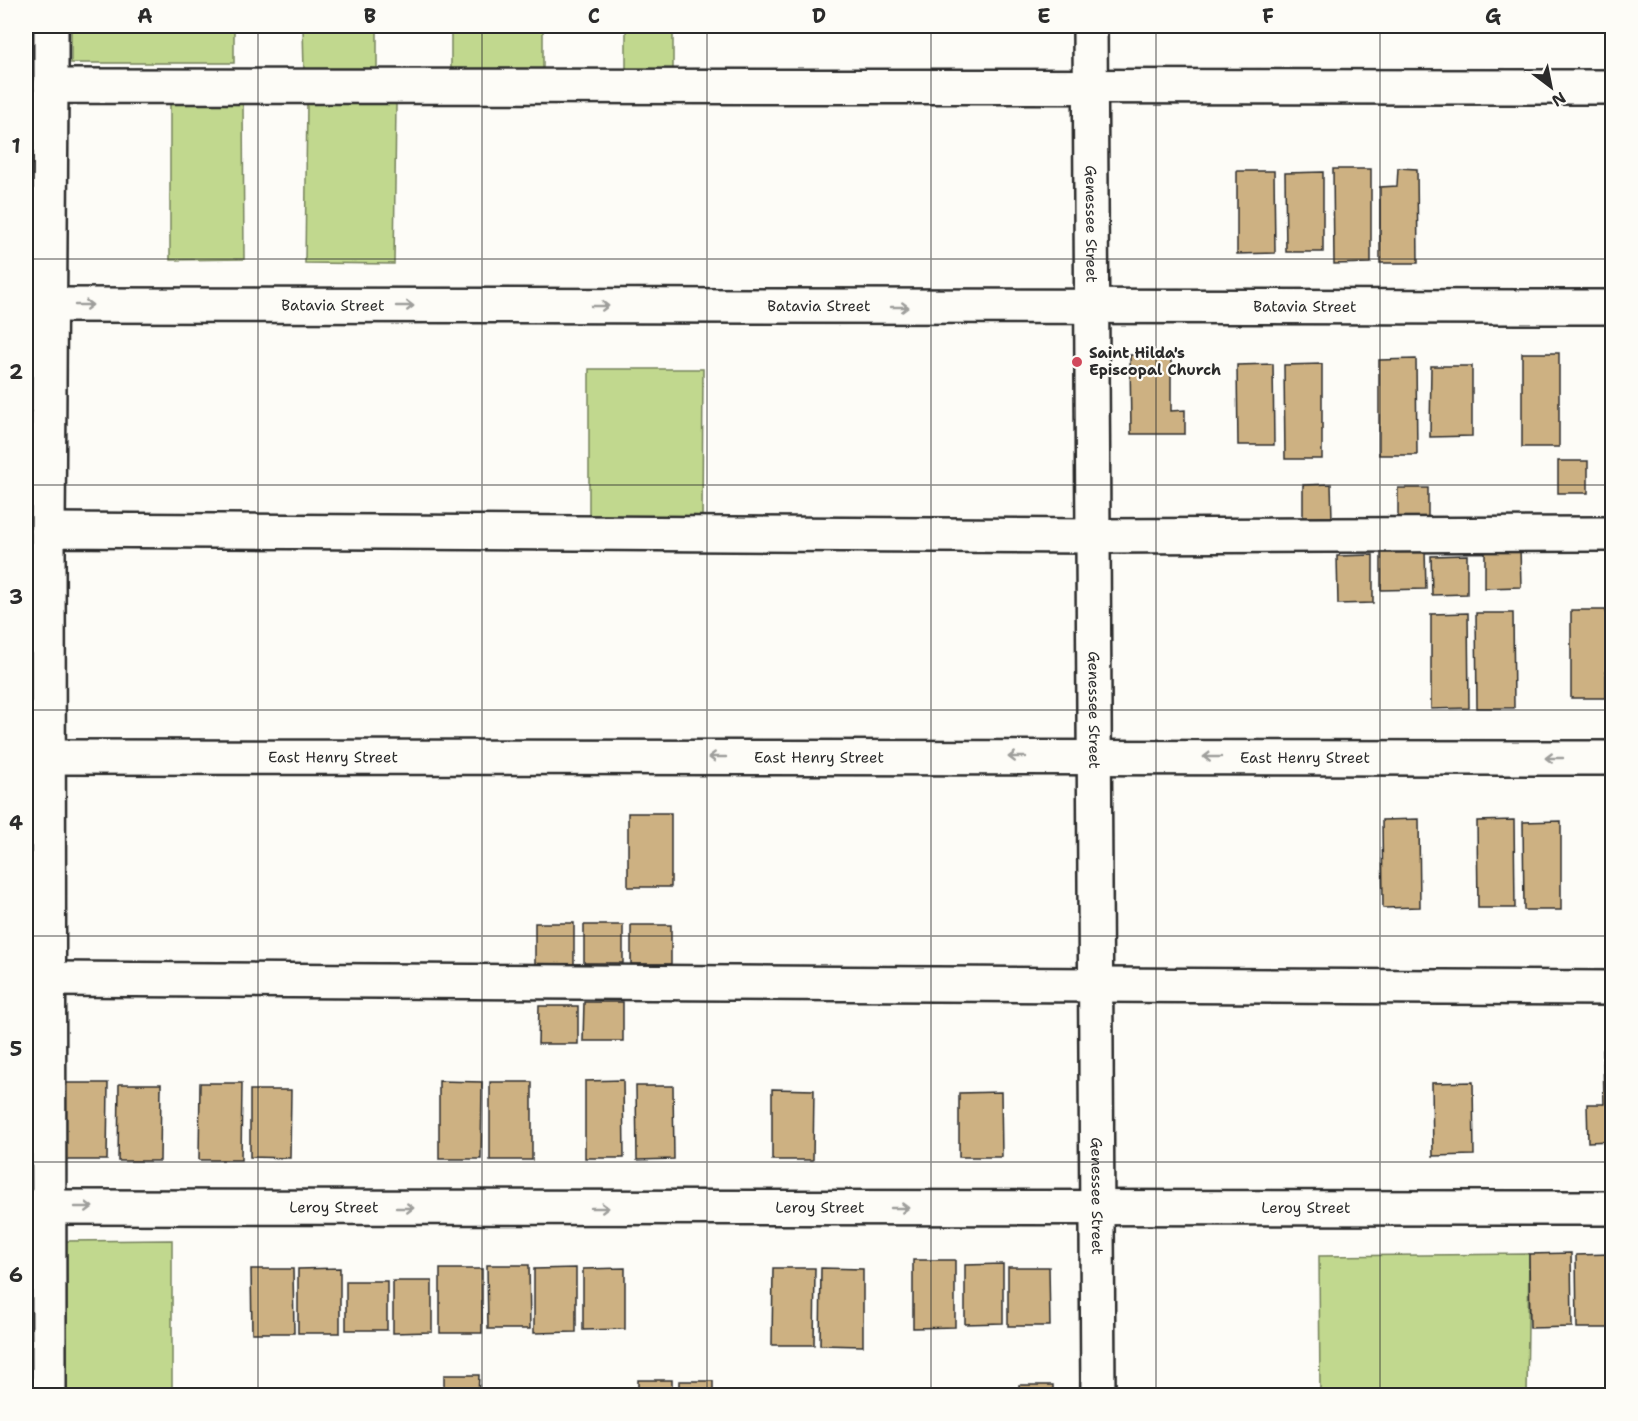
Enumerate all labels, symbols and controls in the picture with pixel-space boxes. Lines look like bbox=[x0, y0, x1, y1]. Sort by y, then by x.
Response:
text: A bbox=[137, 3, 153, 29]
text: B bbox=[364, 3, 376, 29]
text: C bbox=[588, 3, 600, 29]
text: D bbox=[812, 3, 826, 29]
text: E bbox=[1037, 3, 1051, 29]
text: F bbox=[1262, 3, 1274, 29]
text: G bbox=[1485, 3, 1501, 29]
north arrow bbox=[1521, 57, 1581, 117]
text: N bbox=[1548, 87, 1570, 112]
text: 1 bbox=[11, 133, 21, 159]
street label: Genessee Street bbox=[1081, 165, 1101, 283]
street label: Batavia Street bbox=[281, 295, 385, 315]
street label: Batavia Street bbox=[767, 296, 871, 316]
street label: Batavia Street bbox=[1253, 297, 1357, 317]
one-way arrow bbox=[73, 299, 93, 311]
one-way arrow bbox=[394, 300, 414, 312]
one-way arrow bbox=[589, 300, 609, 312]
one-way arrow bbox=[889, 301, 909, 313]
place label: Saint Hilda's Episcopal Church bbox=[1089, 343, 1221, 380]
marker: Saint Hilda's Episcopal Church bbox=[1070, 355, 1084, 369]
text: 2 bbox=[9, 359, 23, 385]
text: 3 bbox=[9, 584, 23, 610]
street label: Genessee Street bbox=[1084, 651, 1104, 769]
street label: East Henry Street bbox=[268, 747, 398, 767]
street label: East Henry Street bbox=[754, 747, 884, 768]
street label: East Henry Street bbox=[1240, 748, 1370, 768]
one-way arrow bbox=[708, 751, 728, 763]
one-way arrow bbox=[1008, 751, 1028, 763]
one-way arrow bbox=[1203, 751, 1223, 763]
one-way arrow bbox=[1545, 752, 1565, 764]
text: 4 bbox=[9, 810, 23, 836]
text: 5 bbox=[10, 1036, 22, 1062]
street label: Genessee Street bbox=[1086, 1137, 1107, 1255]
street label: Leroy Street bbox=[289, 1197, 379, 1217]
street label: Leroy Street bbox=[775, 1197, 865, 1218]
street label: Leroy Street bbox=[1261, 1198, 1351, 1218]
one-way arrow bbox=[73, 1201, 93, 1213]
one-way arrow bbox=[394, 1202, 414, 1214]
one-way arrow bbox=[589, 1202, 609, 1214]
one-way arrow bbox=[889, 1202, 909, 1214]
text: 6 bbox=[9, 1262, 23, 1288]

